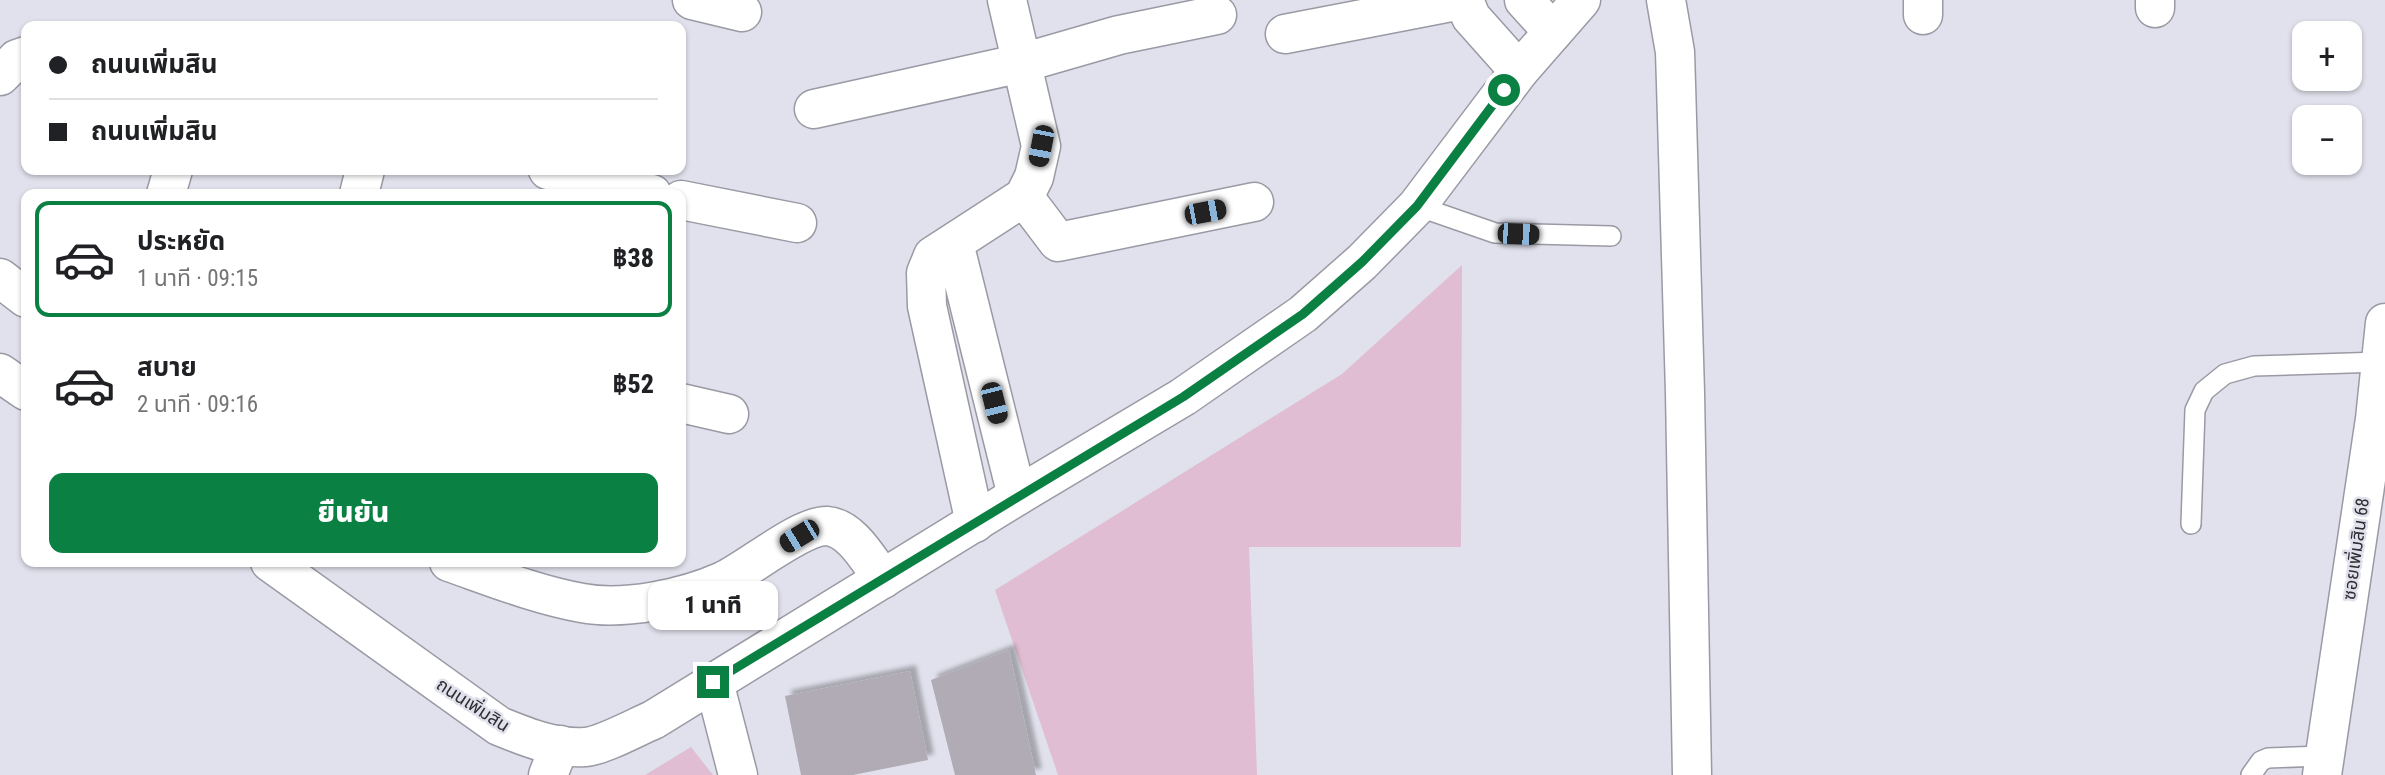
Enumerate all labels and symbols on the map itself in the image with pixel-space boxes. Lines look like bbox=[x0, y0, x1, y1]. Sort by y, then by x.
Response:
route start bbox=[1488, 74, 1520, 106]
car bbox=[1027, 123, 1056, 169]
car bbox=[1183, 198, 1228, 226]
car bbox=[1497, 223, 1540, 245]
car bbox=[979, 380, 1010, 426]
street label: ซอยเพิ่มสิน 68 bbox=[2337, 496, 2373, 601]
car bbox=[776, 516, 823, 556]
callout: 1 นาที bbox=[648, 580, 778, 630]
route end bbox=[697, 666, 729, 698]
street label: ถนนเพิ่มสิน bbox=[433, 672, 514, 736]

